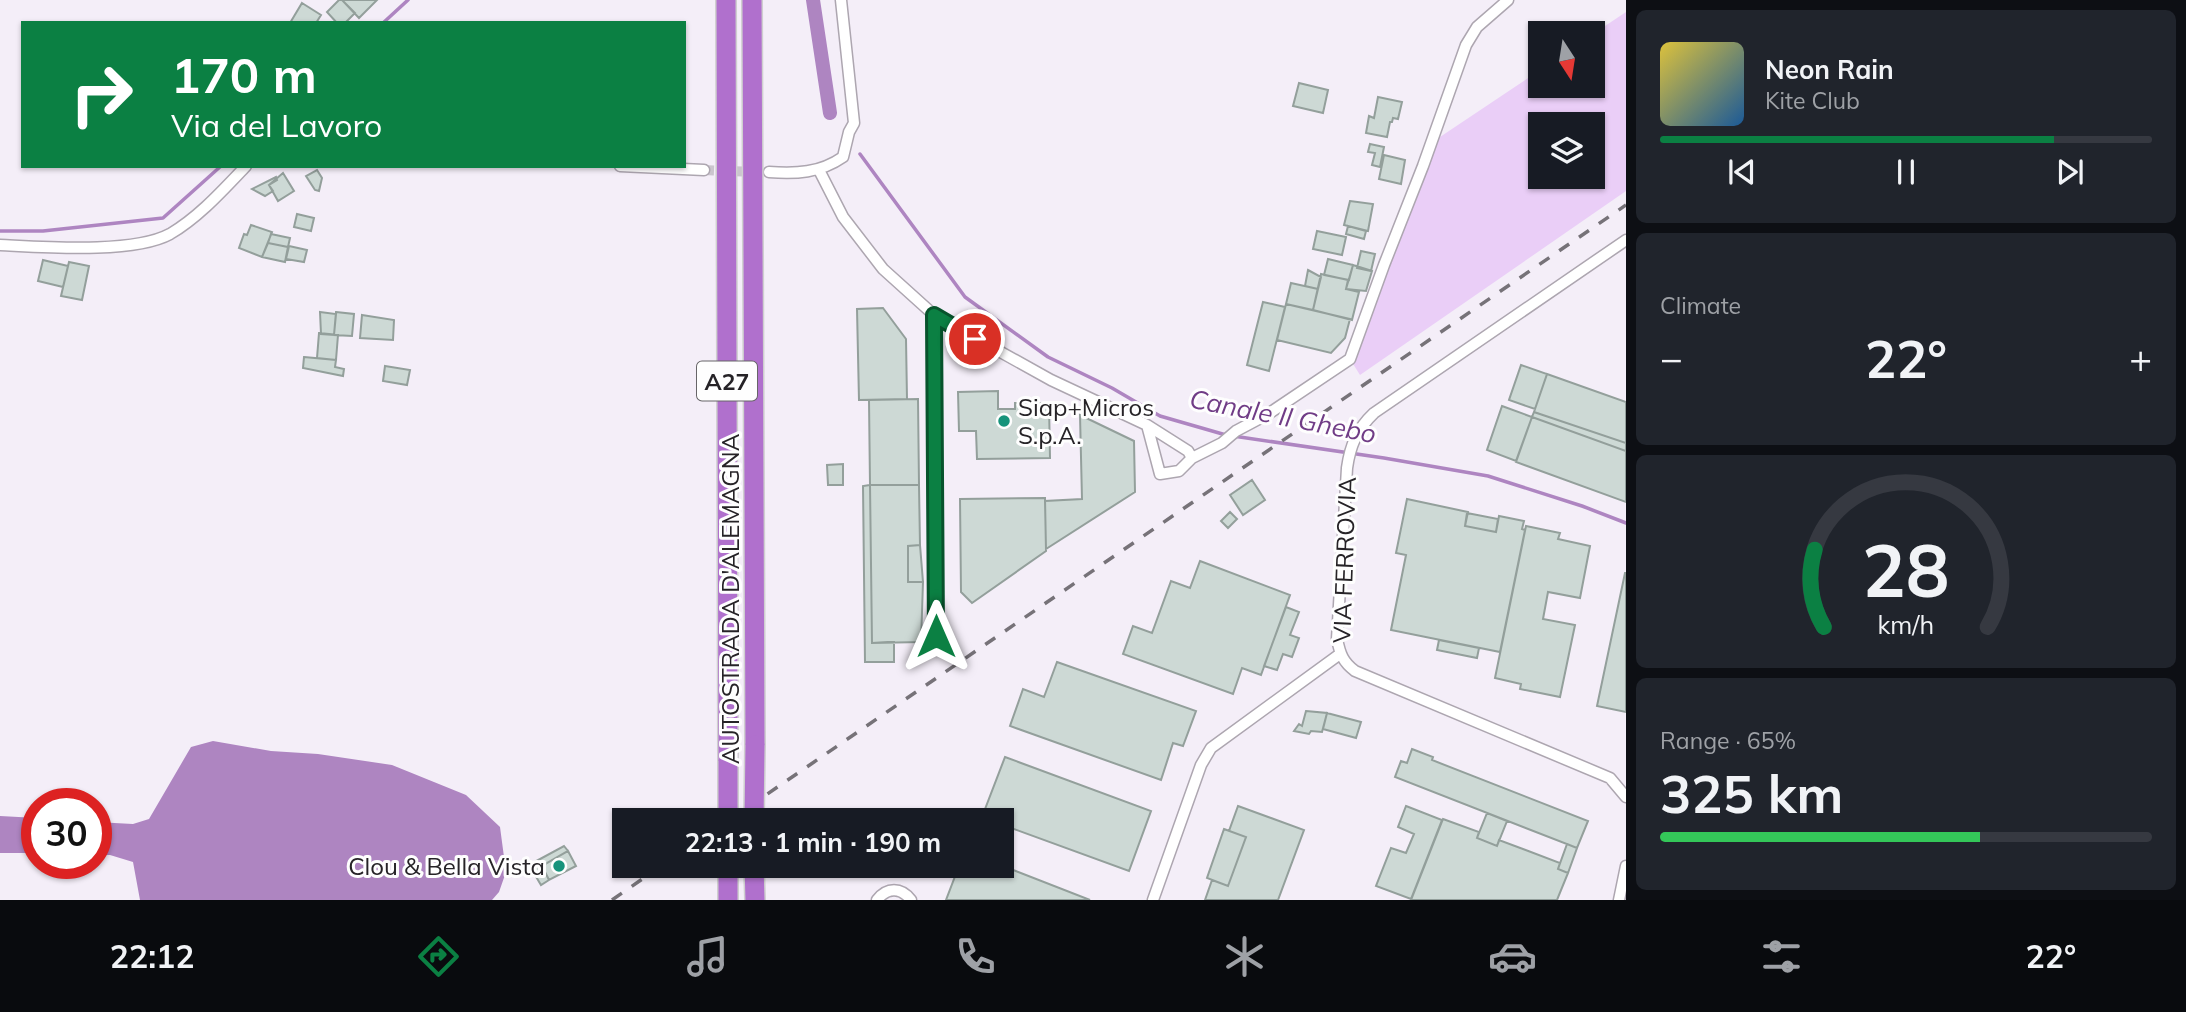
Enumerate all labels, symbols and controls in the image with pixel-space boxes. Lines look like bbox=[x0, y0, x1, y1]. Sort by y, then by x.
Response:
north arrow bbox=[1528, 21, 1605, 98]
map controls bbox=[1528, 21, 1605, 189]
text: 170 m bbox=[171, 44, 317, 105]
icon: right bbox=[56, 49, 147, 140]
text: Neon Rain bbox=[1765, 53, 1894, 86]
text: Kite Club bbox=[1765, 86, 1860, 115]
text: Via del Lavoro bbox=[171, 105, 382, 145]
button: layers bbox=[1528, 112, 1605, 189]
icon: previous bbox=[1723, 153, 1761, 191]
icon: pause bbox=[1887, 153, 1925, 191]
icon: next bbox=[2051, 153, 2089, 191]
text: Climate bbox=[1660, 291, 1741, 320]
pin bbox=[945, 309, 1005, 369]
icon: arrive bbox=[956, 320, 994, 358]
text: 22° bbox=[1865, 326, 1947, 391]
text: − bbox=[1660, 334, 1683, 382]
text: + bbox=[2129, 334, 2152, 382]
road number: A27 bbox=[697, 362, 757, 400]
water label: Canale Il Ghebo bbox=[1187, 382, 1379, 450]
place label: Siap+Micros S.p.A. bbox=[1018, 392, 1154, 450]
marker: Siap+Micros S.p.A. bbox=[996, 413, 1012, 429]
street label: AUTOSTRADA D'ALEMAGNA bbox=[715, 433, 745, 764]
street label: VIA FERROVIA bbox=[1326, 476, 1362, 644]
text: 28 bbox=[1862, 525, 1950, 616]
position arrow bbox=[899, 599, 973, 673]
text: km/h bbox=[1878, 609, 1934, 640]
text: Range · 65% bbox=[1660, 726, 1796, 755]
text: 325 km bbox=[1660, 761, 1843, 826]
speed limit sign: 30 bbox=[21, 788, 112, 879]
text: 22:13 · 1 min · 190 m bbox=[685, 826, 941, 859]
place label: Clou & Bella Vista bbox=[348, 851, 545, 881]
marker: Clou & Bella Vista bbox=[551, 858, 567, 874]
icon: directions bbox=[414, 932, 463, 981]
icon: music bbox=[683, 932, 732, 981]
icon: phone bbox=[951, 932, 1000, 981]
icon: climate bbox=[1220, 932, 1269, 981]
icon: car bbox=[1488, 932, 1537, 981]
icon: filters bbox=[1757, 932, 1806, 981]
text: 22:12 bbox=[110, 936, 195, 976]
text: 22° bbox=[2026, 936, 2076, 976]

